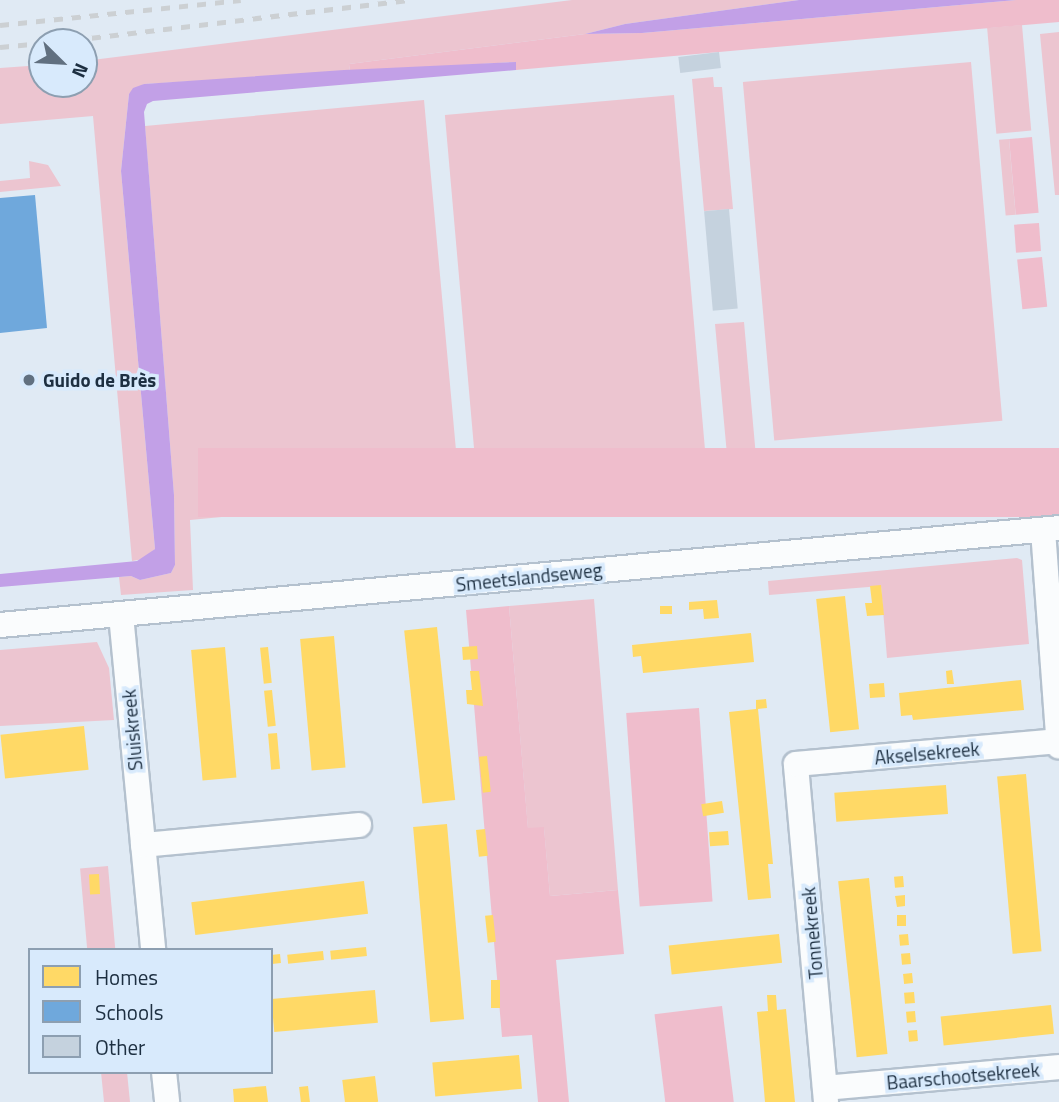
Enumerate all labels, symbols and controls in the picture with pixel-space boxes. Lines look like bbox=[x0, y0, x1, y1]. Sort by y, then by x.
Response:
north arrow bbox=[28, 28, 98, 98]
text: N bbox=[65, 59, 97, 83]
place label: Guido de Brès bbox=[43, 369, 156, 391]
marker: Guido de Brès bbox=[21, 372, 37, 388]
street label: Smeetslandseweg bbox=[455, 558, 603, 596]
street label: Sluiskreek bbox=[117, 688, 147, 772]
street label: Akselsekreek bbox=[873, 737, 981, 769]
street label: Tonnekreek bbox=[797, 886, 827, 980]
legend bbox=[28, 948, 273, 1074]
text: Homes bbox=[95, 961, 158, 993]
text: Schools bbox=[95, 996, 164, 1028]
text: Other bbox=[95, 1031, 145, 1063]
street label: Baarschootsekreek bbox=[886, 1058, 1040, 1094]

